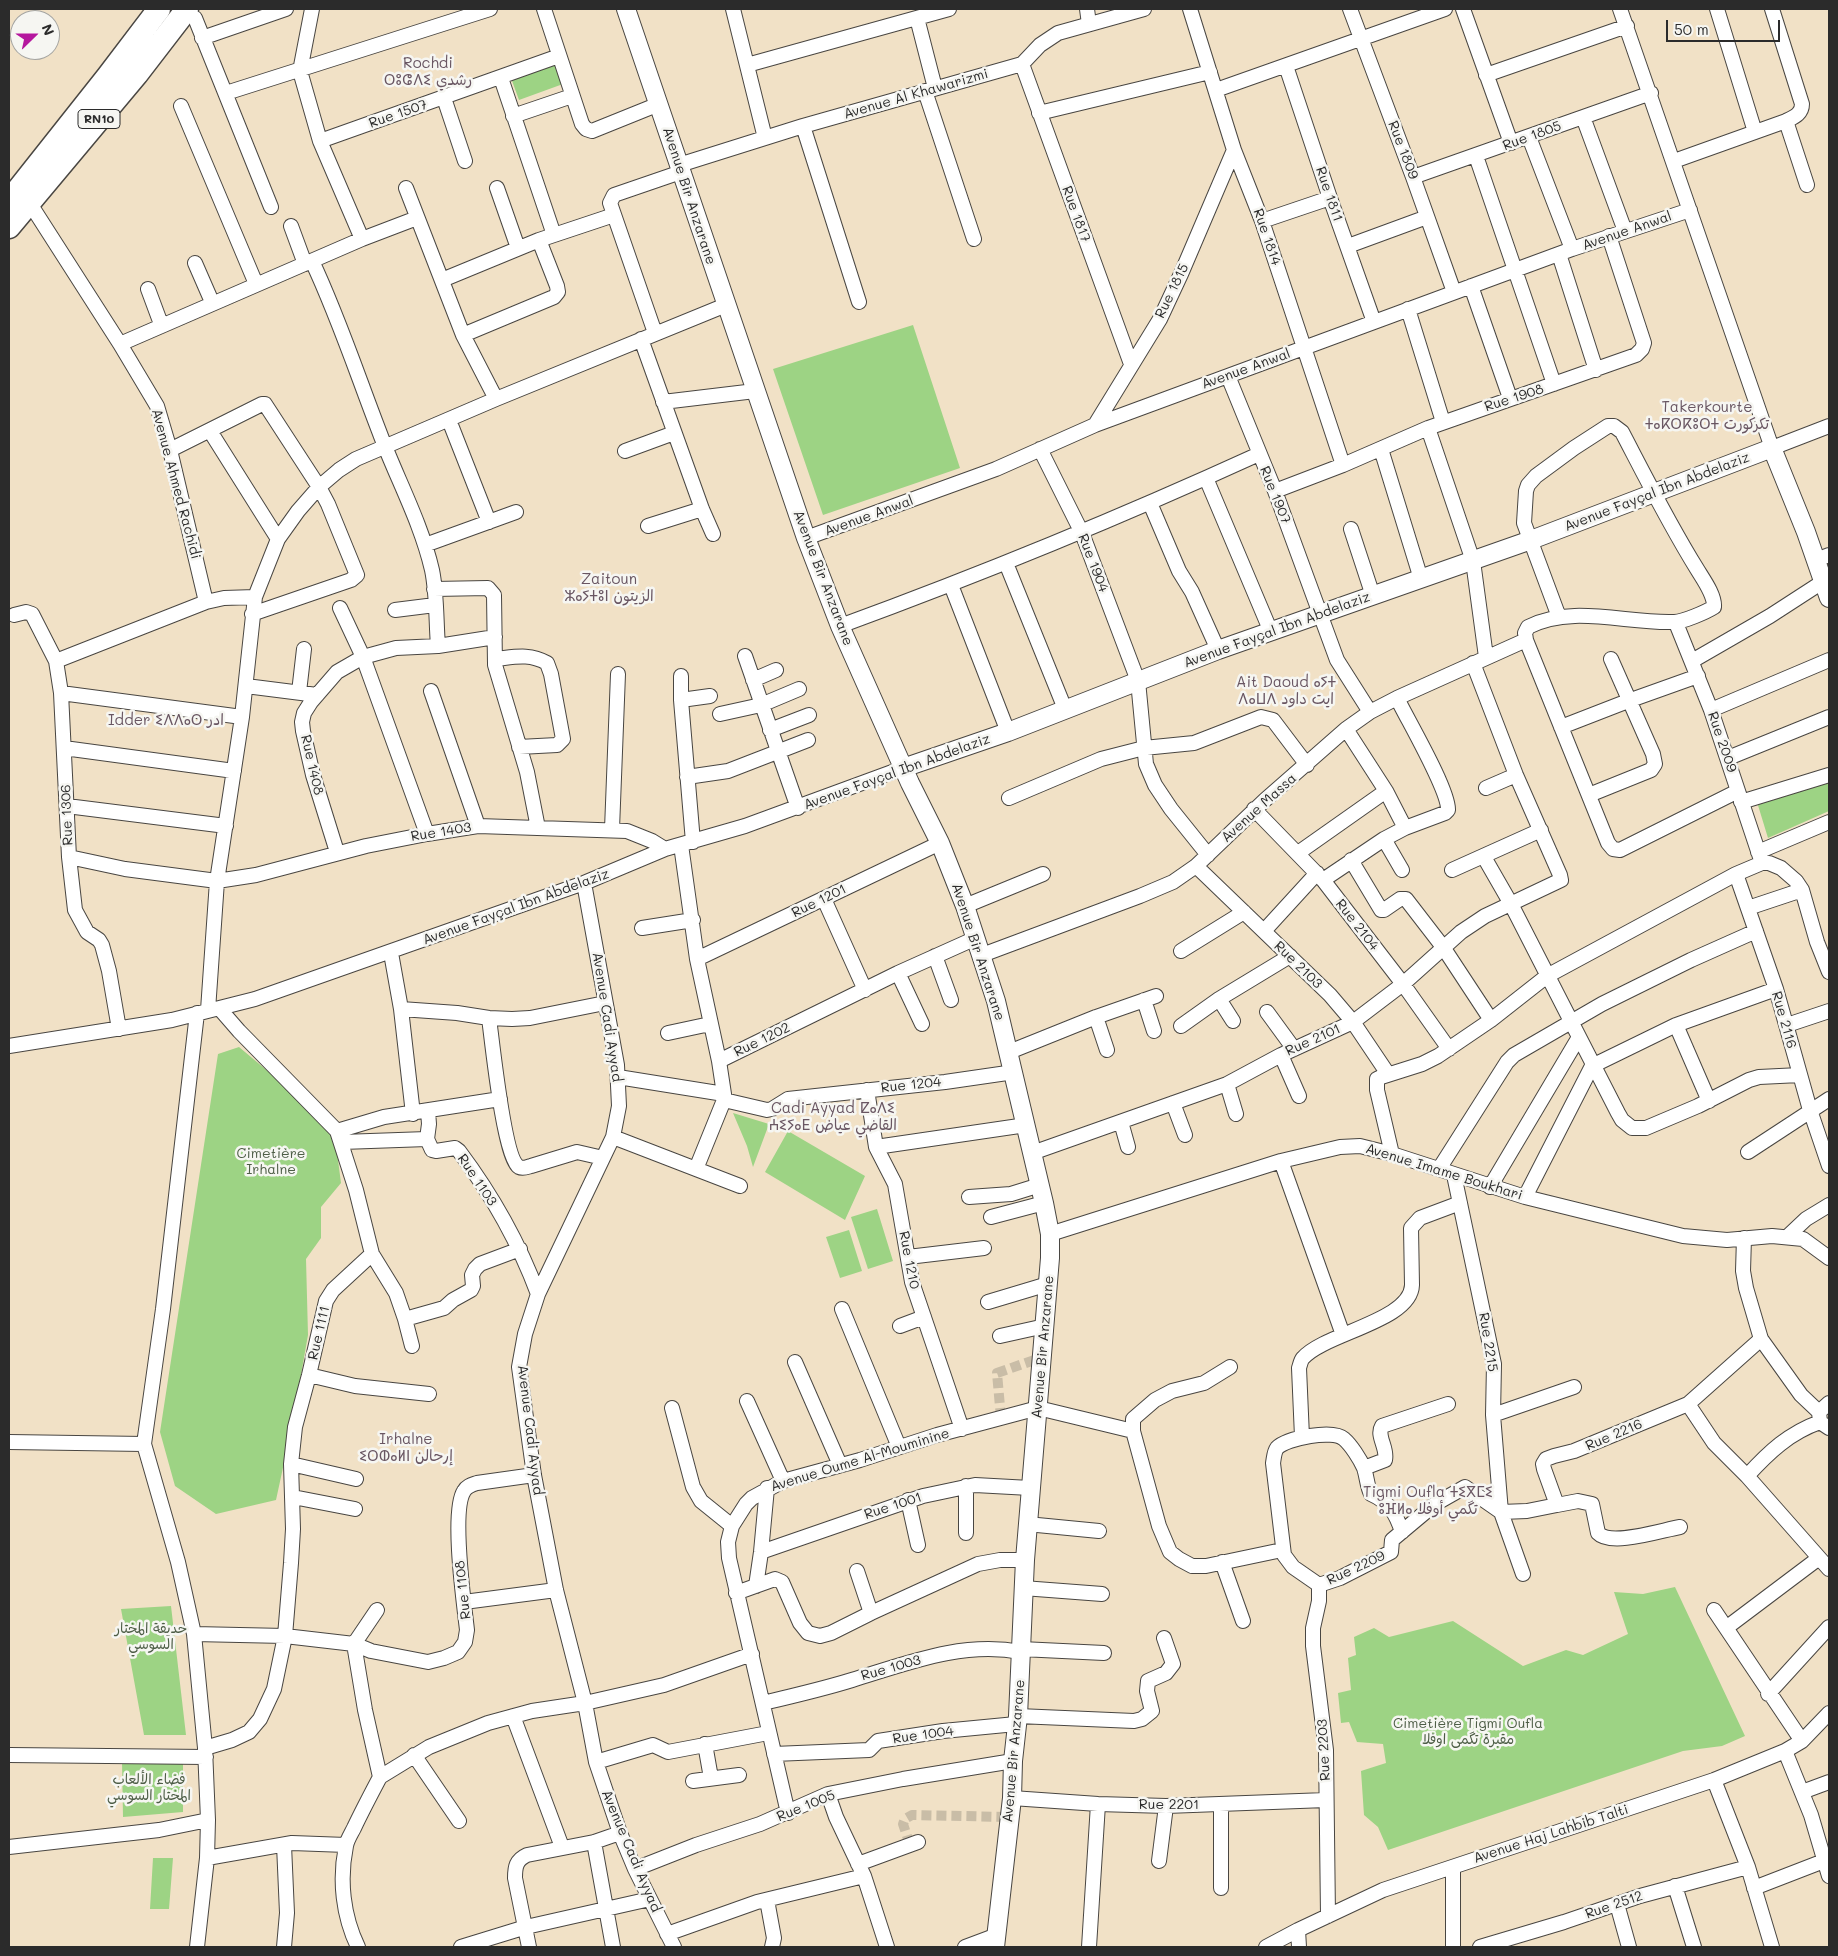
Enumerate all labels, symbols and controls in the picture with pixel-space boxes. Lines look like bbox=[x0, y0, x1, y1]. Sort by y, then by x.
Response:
north arrow bbox=[10, 10, 60, 60]
scale bar bbox=[1668, 10, 1782, 42]
text: 50 m bbox=[1674, 19, 1709, 39]
text: N bbox=[38, 21, 59, 38]
district label: Rochdi ⵔⵓⵛⴷⵉ رشدي bbox=[384, 54, 472, 89]
street label: Avenue Al Khawarizmi bbox=[842, 65, 990, 123]
street label: Rue 1507 bbox=[367, 96, 429, 132]
road number: RN10 bbox=[78, 110, 120, 128]
street label: Rue 1809 bbox=[1384, 118, 1422, 182]
street label: Rue 1805 bbox=[1500, 118, 1564, 154]
street label: Avenue Bir Anzarane bbox=[659, 125, 719, 267]
street label: Rue 1811 bbox=[1312, 164, 1346, 224]
street label: Rue 1817 bbox=[1058, 184, 1094, 244]
street label: Rue 1814 bbox=[1249, 206, 1285, 268]
street label: Avenue Anwal bbox=[1580, 208, 1674, 254]
street label: Rue 1815 bbox=[1152, 261, 1192, 321]
street label: Avenue Anwal bbox=[1199, 345, 1293, 393]
street label: Rue 1908 bbox=[1482, 381, 1546, 415]
district label: Takerkourte ⵜⴰⴽⵔⴽⵓⵔⵜ تكركورت bbox=[1645, 398, 1769, 433]
street label: Avenue Ahmed Rachidi bbox=[148, 407, 204, 561]
street label: Avenue Fayçal Ibn Abdelaziz bbox=[1562, 449, 1752, 535]
street label: Rue 1907 bbox=[1256, 464, 1294, 526]
street label: Avenue Anwal bbox=[822, 492, 916, 540]
street label: Avenue Bir Anzarane bbox=[789, 508, 857, 648]
street label: Rue 1904 bbox=[1074, 531, 1112, 595]
district label: Zaitoun ⵣⴰⵢⵜⵓⵏ الزيتون bbox=[564, 570, 654, 605]
street label: Avenue Fayçal Ibn Abdelaziz bbox=[1181, 588, 1373, 672]
district label: Ait Daoud ⴰⵢⵜ ⴷⴰⵡⴷ ايت داود bbox=[1236, 673, 1336, 708]
street label: Rue 2009 bbox=[1704, 709, 1740, 775]
district label: Idder ⵉⴷⴷⴰⵔ ادر bbox=[108, 711, 224, 729]
street label: Avenue Fayçal Ibn Abdelaziz bbox=[801, 730, 993, 814]
street label: Rue 1408 bbox=[297, 733, 327, 797]
street label: Avenue Massa bbox=[1218, 770, 1300, 846]
street label: Rue 1306 bbox=[58, 784, 76, 846]
street label: Rue 1403 bbox=[410, 819, 472, 845]
street label: Avenue Fayçal Ibn Abdelaziz bbox=[420, 865, 612, 949]
street label: Rue 1201 bbox=[789, 881, 849, 921]
street label: Avenue Bir Anzarane bbox=[948, 881, 1008, 1023]
street label: Rue 2104 bbox=[1332, 896, 1382, 954]
street label: Rue 2103 bbox=[1270, 938, 1326, 992]
street label: Avenue Cadi Ayyad bbox=[588, 951, 626, 1083]
street label: Rue 2116 bbox=[1768, 990, 1800, 1050]
street label: Rue 1202 bbox=[731, 1019, 793, 1061]
street label: Rue 2101 bbox=[1283, 1020, 1343, 1060]
street label: Rue 1204 bbox=[880, 1073, 942, 1097]
district label: Cadi Ayyad ⵇⴰⴷⵉ ⵄⵉⵢⴰⴹ القاضي عياض bbox=[769, 1099, 897, 1134]
street label: Avenue Imame Boukhari bbox=[1363, 1140, 1525, 1204]
park label: Cimetière Irhalne bbox=[237, 1146, 305, 1178]
street label: Rue 1103 bbox=[454, 1151, 500, 1209]
street label: Rue 1210 bbox=[895, 1230, 923, 1290]
street label: Avenue Bir Anzarane bbox=[1028, 1275, 1058, 1419]
street label: Rue 1111 bbox=[305, 1304, 333, 1362]
street label: Rue 2215 bbox=[1475, 1311, 1501, 1373]
street label: Avenue Cadi Ayyad bbox=[514, 1364, 546, 1496]
street label: Rue 2216 bbox=[1583, 1416, 1645, 1454]
street label: Avenue Oume Al-Mouminine bbox=[769, 1425, 951, 1495]
district label: Irhalne ⵉⵔⵀⴰⵍⵏ إرحالن bbox=[359, 1430, 453, 1465]
district label: Tigmi Oufla ⵜⵉⴳⵎⵉ ⵓⴼⵍⴰ تگمي أوفلا bbox=[1363, 1483, 1493, 1518]
street label: Rue 1001 bbox=[862, 1489, 924, 1523]
street label: Rue 2209 bbox=[1324, 1547, 1388, 1589]
street label: Rue 1108 bbox=[452, 1560, 474, 1620]
park label: حديقة المختار السوسي bbox=[115, 1621, 187, 1654]
street label: Rue 1003 bbox=[859, 1651, 923, 1685]
street label: Avenue Bir Anzarane bbox=[999, 1679, 1029, 1823]
park label: Cimetière Tigmi Oufla مقبرة تگمی اوفلا bbox=[1393, 1716, 1543, 1748]
street label: Rue 2203 bbox=[1314, 1718, 1334, 1782]
street label: Rue 1004 bbox=[891, 1722, 955, 1748]
park label: فضاء الألعاب المختار السوسي bbox=[107, 1772, 191, 1804]
street label: Avenue Cadi Ayyad bbox=[598, 1787, 664, 1915]
street label: Rue 1005 bbox=[774, 1787, 838, 1825]
street label: Rue 2201 bbox=[1139, 1797, 1199, 1813]
street label: Avenue Haj Lahbib Talti bbox=[1471, 1801, 1631, 1867]
street label: Rue 2512 bbox=[1583, 1887, 1645, 1923]

